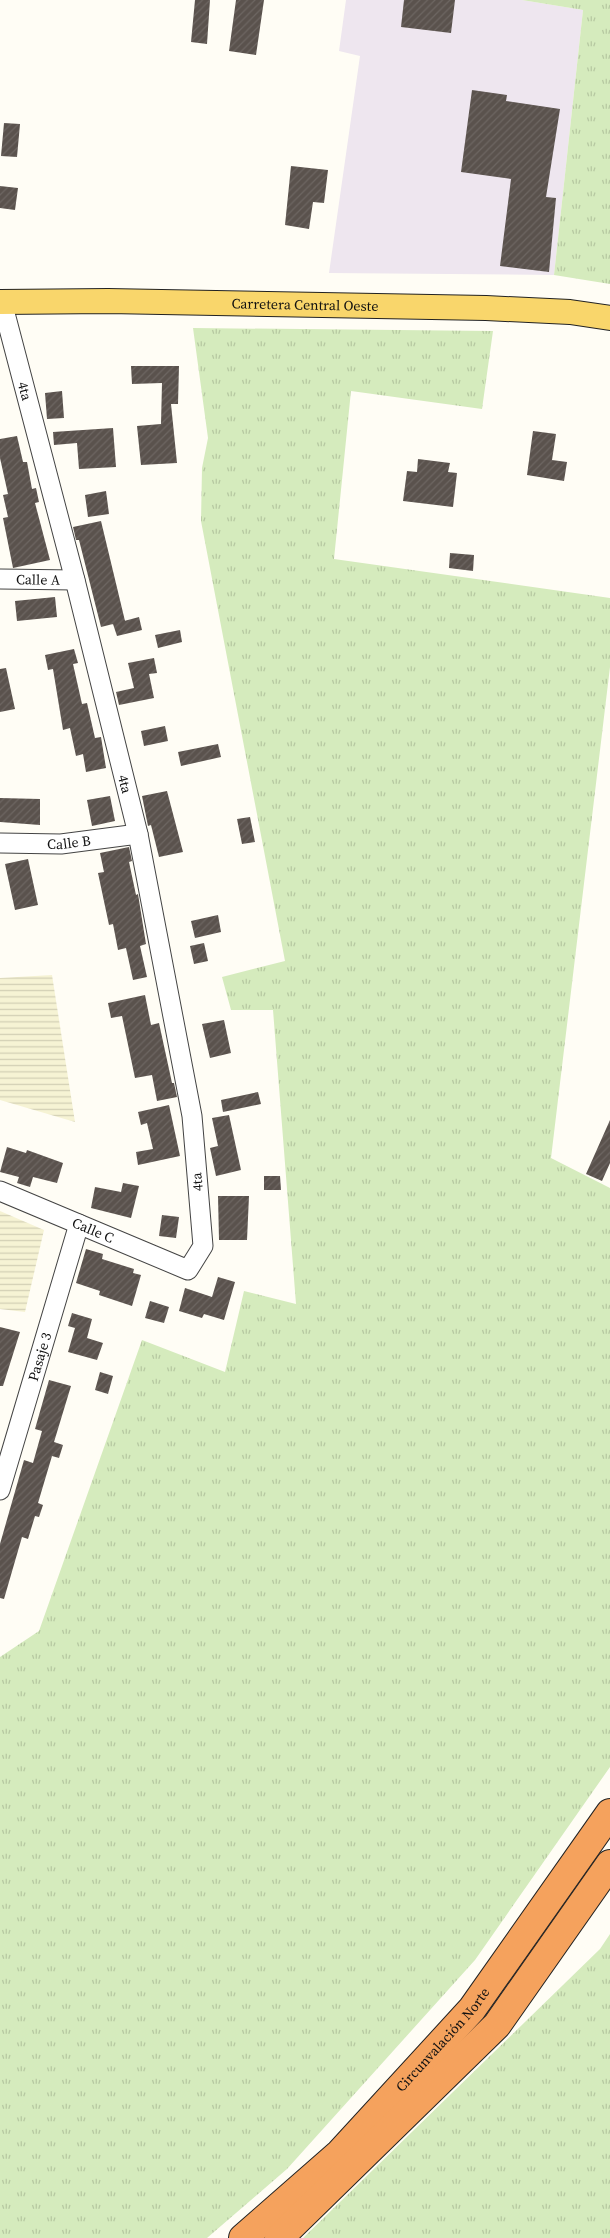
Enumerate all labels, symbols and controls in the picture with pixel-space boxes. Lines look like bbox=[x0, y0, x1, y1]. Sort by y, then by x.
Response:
street label: Carretera Central Oeste bbox=[231, 293, 379, 316]
street label: 4ta bbox=[13, 379, 37, 403]
street label: Calle A bbox=[16, 569, 61, 590]
street label: 4ta bbox=[113, 773, 137, 796]
street label: Calle B bbox=[47, 830, 92, 854]
street label: 4ta bbox=[186, 1171, 208, 1192]
street label: Calle C bbox=[69, 1212, 117, 1248]
street label: Pasaje 3 bbox=[23, 1330, 56, 1384]
street label: Circunvalación Norte bbox=[391, 1983, 494, 2096]

